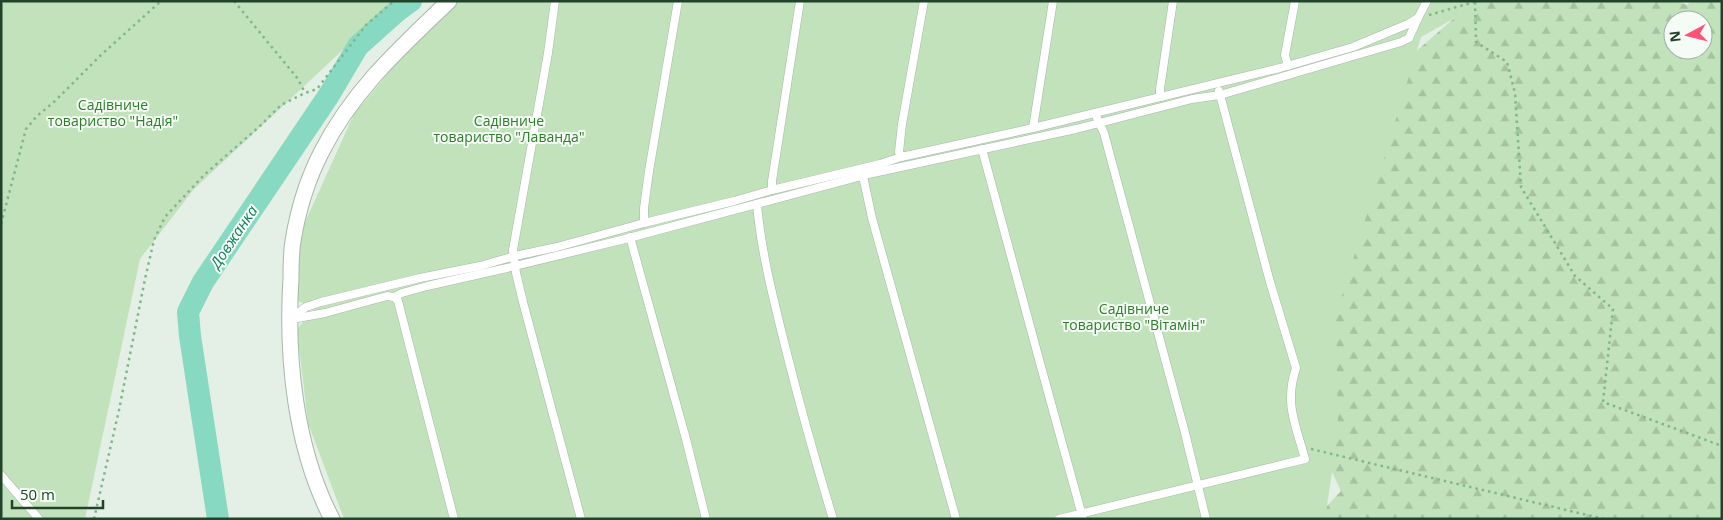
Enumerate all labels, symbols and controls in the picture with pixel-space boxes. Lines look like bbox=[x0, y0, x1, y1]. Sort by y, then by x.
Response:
north arrow bbox=[1663, 10, 1713, 60]
text: N bbox=[1664, 30, 1685, 43]
park label: Садівниче товариство "Надія" bbox=[48, 95, 178, 130]
park label: Садівниче товариство "Лаванда" bbox=[434, 111, 584, 146]
water label: Довжанка bbox=[204, 201, 262, 273]
park label: Садівниче товариство "Вітамін" bbox=[1063, 299, 1205, 334]
scale bar bbox=[12, 478, 104, 510]
text: 50 m bbox=[20, 484, 55, 504]

